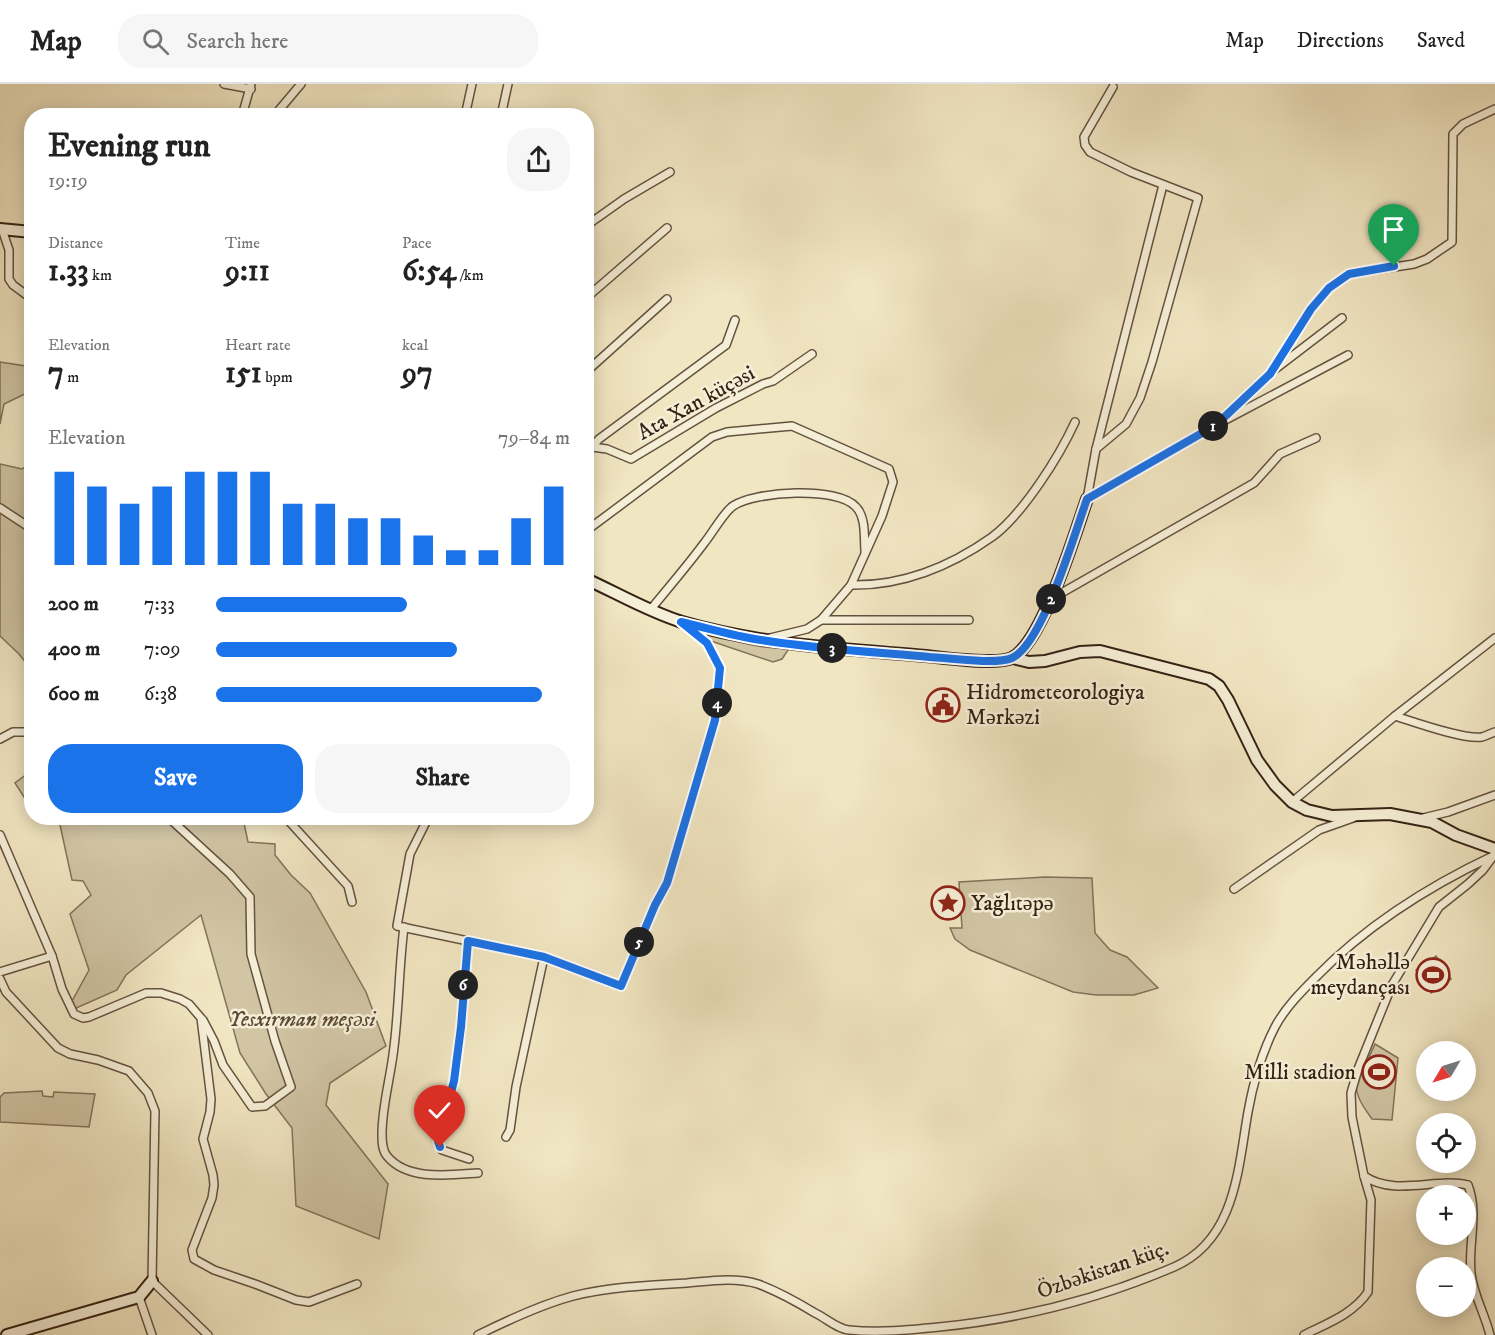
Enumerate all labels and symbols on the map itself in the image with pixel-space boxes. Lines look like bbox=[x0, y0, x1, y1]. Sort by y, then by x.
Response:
pin bbox=[1368, 204, 1419, 266]
street label: Ata Xan küçəsi bbox=[632, 360, 760, 446]
pin: 1 bbox=[1198, 411, 1228, 441]
pin: 2 bbox=[1036, 584, 1066, 614]
pin: 3 bbox=[817, 633, 847, 663]
place label: Hidrometeorologiya Mərkəzi bbox=[966, 679, 1145, 731]
public building icon: Hidrometeorologiya Mərkəzi bbox=[925, 687, 961, 723]
pin: 4 bbox=[702, 688, 732, 718]
place icon: Yağlıtəpə bbox=[930, 885, 966, 921]
place label: Yağlıtəpə bbox=[971, 890, 1053, 917]
pin: 5 bbox=[624, 927, 654, 957]
place label: Məhəllə meydançası bbox=[1311, 949, 1410, 1001]
sports icon: Məhəllə meydançası bbox=[1415, 957, 1451, 993]
pin: 6 bbox=[448, 970, 478, 1000]
park label: Yesxırman meşəsi bbox=[229, 1006, 377, 1033]
north arrow bbox=[1416, 1041, 1476, 1101]
sports icon: Milli stadion bbox=[1361, 1054, 1397, 1090]
place label: Milli stadion bbox=[1244, 1059, 1357, 1086]
pin bbox=[414, 1085, 465, 1147]
street label: Özbəkistan küç. bbox=[1033, 1235, 1173, 1305]

